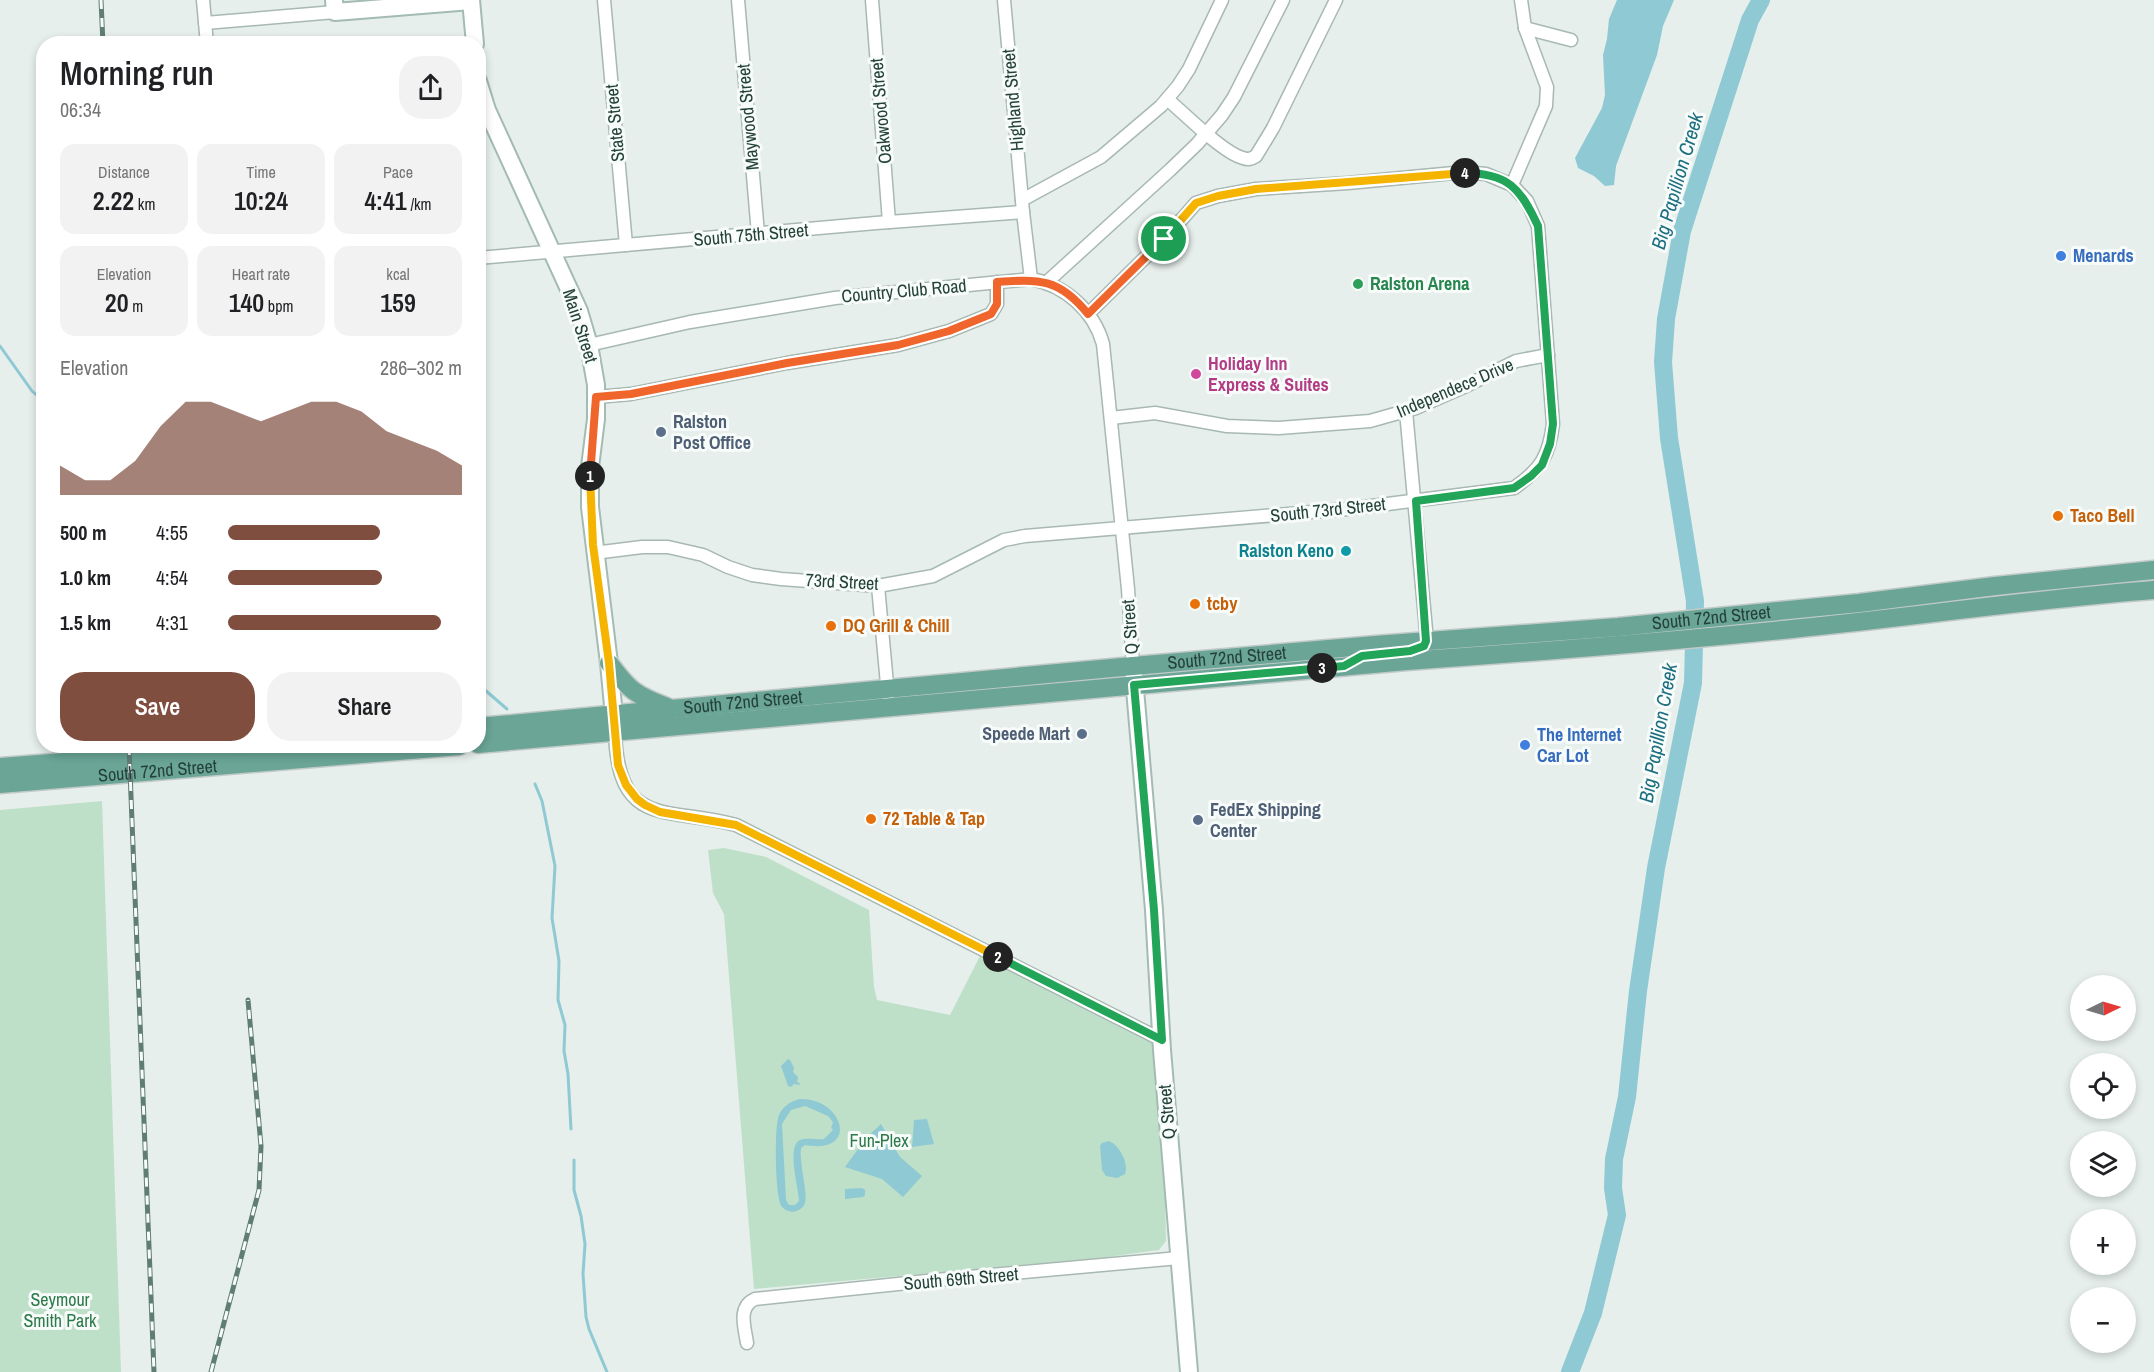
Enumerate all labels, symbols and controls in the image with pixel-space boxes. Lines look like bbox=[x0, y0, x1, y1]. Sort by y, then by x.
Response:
street label: Highland Street bbox=[996, 48, 1029, 152]
text: Morning run bbox=[60, 51, 214, 95]
button: share bbox=[399, 56, 462, 119]
street label: Oakwood Street bbox=[863, 57, 898, 165]
street label: Maywood Street bbox=[730, 63, 765, 171]
street label: State Street bbox=[599, 83, 630, 163]
text: 06:34 bbox=[60, 96, 101, 123]
water label: Big Papillion Creek bbox=[1644, 108, 1709, 253]
pin: 4 bbox=[1450, 158, 1480, 188]
text: Distance bbox=[98, 161, 150, 183]
text: Time bbox=[246, 161, 276, 183]
text: Pace bbox=[383, 161, 413, 183]
text: 4 bbox=[1461, 162, 1469, 184]
text: 2.22 bbox=[93, 183, 134, 218]
text: 10:24 bbox=[234, 183, 288, 218]
text: 4:41 bbox=[364, 183, 407, 218]
text: km bbox=[134, 193, 155, 215]
text: /km bbox=[407, 193, 432, 215]
pin bbox=[1138, 213, 1189, 264]
street label: South 75th Street bbox=[693, 217, 809, 252]
icon: arrive bbox=[1147, 222, 1180, 255]
place label: Menards bbox=[2073, 243, 2134, 268]
marker: Menards bbox=[2054, 249, 2068, 263]
text: Elevation bbox=[97, 263, 151, 285]
text: Heart rate bbox=[232, 263, 290, 285]
text: kcal bbox=[386, 263, 410, 285]
place label: Ralston Arena bbox=[1370, 271, 1470, 296]
street label: Country Club Road bbox=[840, 273, 968, 308]
marker: Ralston Arena bbox=[1351, 277, 1365, 291]
text: 20 bbox=[105, 285, 129, 320]
text: 140 bbox=[229, 285, 264, 320]
text: 159 bbox=[380, 285, 416, 320]
street label: Main Street bbox=[557, 286, 604, 366]
text: m bbox=[129, 295, 143, 317]
text: bpm bbox=[264, 295, 293, 317]
place label: Holiday Inn Express & Suites bbox=[1208, 351, 1329, 397]
street label: Independece Drive bbox=[1393, 352, 1517, 423]
text: Elevation bbox=[60, 354, 128, 381]
text: 286–302 m bbox=[380, 354, 462, 381]
marker: Holiday Inn Express & Suites bbox=[1189, 367, 1203, 381]
place label: Ralston Post Office bbox=[673, 409, 751, 455]
marker: Ralston Post Office bbox=[654, 425, 668, 439]
pin: 1 bbox=[575, 461, 605, 491]
text: 1 bbox=[586, 465, 594, 487]
street label: South 73rd Street bbox=[1269, 491, 1387, 528]
place label: Taco Bell bbox=[2070, 503, 2135, 528]
marker: Taco Bell bbox=[2051, 509, 2065, 523]
text: 500 m bbox=[60, 519, 107, 546]
text: 4:55 bbox=[156, 519, 188, 546]
place label: Ralston Keno bbox=[1239, 538, 1334, 563]
marker: Ralston Keno bbox=[1339, 544, 1353, 558]
text: 1.0 km bbox=[60, 564, 111, 591]
text: 4:54 bbox=[156, 564, 188, 591]
street label: 73rd Street bbox=[805, 567, 879, 596]
place label: tcby bbox=[1207, 591, 1238, 616]
marker: tcby bbox=[1188, 597, 1202, 611]
street label: Q Street bbox=[1115, 599, 1144, 655]
street label: South 72nd Street bbox=[1651, 599, 1772, 636]
text: 1.5 km bbox=[60, 609, 111, 636]
text: 4:31 bbox=[156, 609, 188, 636]
place label: DQ Grill & Chill bbox=[843, 613, 950, 638]
marker: DQ Grill & Chill bbox=[824, 619, 838, 633]
street label: South 72nd Street bbox=[1166, 640, 1287, 675]
pin: 3 bbox=[1307, 653, 1337, 683]
text: 3 bbox=[1318, 657, 1326, 679]
water label: Big Papillion Creek bbox=[1632, 660, 1683, 805]
button: Save bbox=[60, 672, 255, 741]
button: Share bbox=[267, 672, 462, 741]
street label: South 72nd Street bbox=[682, 684, 803, 720]
place label: Speede Mart bbox=[982, 721, 1070, 746]
place label: The Internet Car Lot bbox=[1537, 722, 1622, 768]
marker: Speede Mart bbox=[1075, 727, 1089, 741]
marker: The Internet Car Lot bbox=[1518, 738, 1532, 752]
street label: South 72nd Street bbox=[97, 753, 218, 788]
place label: FedEx Shipping Center bbox=[1210, 797, 1321, 843]
place label: 72 Table & Tap bbox=[883, 806, 985, 831]
marker: 72 Table & Tap bbox=[864, 812, 878, 826]
marker: FedEx Shipping Center bbox=[1191, 813, 1205, 827]
pin: 2 bbox=[983, 942, 1013, 972]
text: 2 bbox=[994, 946, 1002, 968]
north arrow bbox=[2070, 975, 2136, 1041]
map controls bbox=[2070, 975, 2136, 1353]
button: locate bbox=[2070, 1053, 2136, 1119]
street label: Q Street bbox=[1152, 1084, 1181, 1141]
park label: Fun-Plex bbox=[849, 1128, 909, 1153]
button: layers bbox=[2070, 1131, 2136, 1197]
button: + bbox=[2070, 1209, 2136, 1275]
street label: South 69th Street bbox=[903, 1261, 1019, 1296]
park label: Seymour Smith Park bbox=[23, 1287, 97, 1333]
button: − bbox=[2070, 1287, 2136, 1353]

